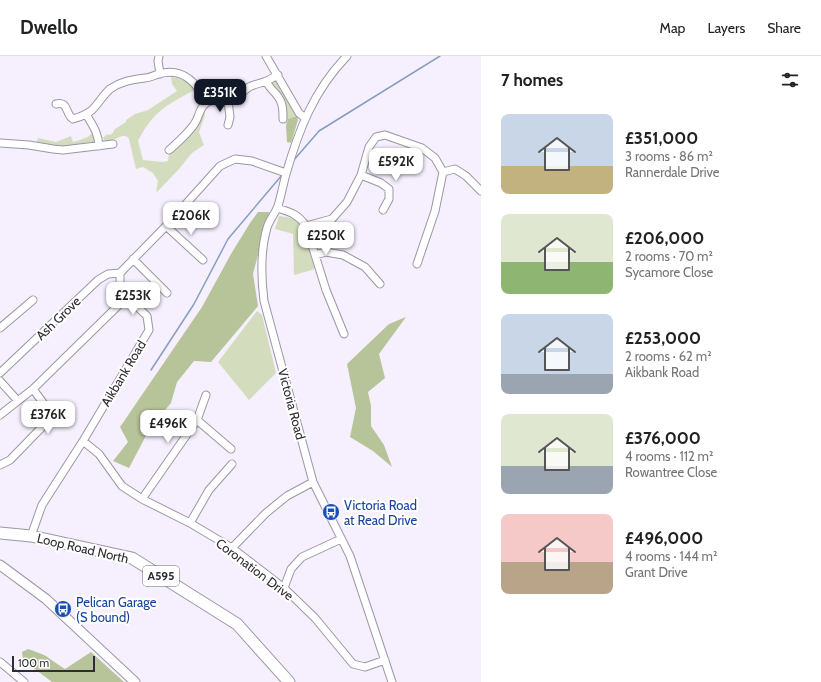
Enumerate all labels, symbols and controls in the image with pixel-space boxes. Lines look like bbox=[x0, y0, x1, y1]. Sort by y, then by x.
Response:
text: Dwello bbox=[20, 16, 78, 39]
text: Map bbox=[660, 19, 685, 37]
text: Layers bbox=[707, 19, 745, 37]
text: Share bbox=[767, 19, 801, 37]
icon: filters bbox=[779, 69, 801, 91]
text: 7 homes bbox=[501, 70, 563, 90]
pin: £351K bbox=[192, 79, 248, 113]
text: £351K bbox=[203, 84, 237, 100]
text: £351,000 bbox=[625, 128, 698, 148]
icon: home bbox=[533, 130, 581, 178]
pin: £592K bbox=[368, 148, 424, 182]
text: 3 rooms · 86 m² bbox=[625, 148, 713, 164]
text: £592K bbox=[378, 153, 414, 169]
text: Rannerdale Drive bbox=[625, 164, 719, 180]
pin: £206K bbox=[163, 202, 219, 236]
text: £206K bbox=[172, 207, 210, 223]
pin: £250K bbox=[298, 222, 354, 256]
text: £250K bbox=[307, 227, 345, 243]
text: £206,000 bbox=[625, 228, 704, 248]
icon: home bbox=[533, 230, 581, 278]
text: 2 rooms · 70 m² bbox=[625, 248, 713, 264]
text: Sycamore Close bbox=[625, 264, 713, 280]
pin: £253K bbox=[105, 282, 161, 316]
text: £253K bbox=[115, 287, 151, 303]
street label: Ash Grove bbox=[32, 293, 84, 343]
text: £253,000 bbox=[625, 328, 701, 348]
icon: home bbox=[533, 330, 581, 378]
street label: Aikbank Road bbox=[97, 337, 149, 409]
text: 2 rooms · 62 m² bbox=[625, 348, 712, 364]
text: Aikbank Road bbox=[625, 364, 699, 380]
street label: Victoria Road bbox=[275, 367, 309, 441]
pin: £376K bbox=[20, 401, 76, 435]
text: £376K bbox=[30, 406, 66, 422]
pin: £496K bbox=[140, 410, 196, 444]
text: £496K bbox=[149, 415, 187, 431]
text: £376,000 bbox=[625, 428, 701, 448]
icon: home bbox=[533, 430, 581, 478]
text: 4 rooms · 112 m² bbox=[625, 448, 713, 464]
text: Rowantree Close bbox=[625, 464, 717, 480]
place label: Victoria Road at Read Drive bbox=[344, 497, 418, 528]
bus stop icon: Victoria Road at Read Drive bbox=[321, 502, 341, 522]
text: £496,000 bbox=[625, 528, 703, 548]
street label: Loop Road North bbox=[36, 530, 130, 566]
icon: home bbox=[533, 530, 581, 578]
street label: Coronation Drive bbox=[213, 535, 297, 604]
text: 4 rooms · 144 m² bbox=[625, 548, 717, 564]
text: Grant Drive bbox=[625, 564, 688, 580]
road number: A595 bbox=[143, 566, 179, 586]
place label: Pelican Garage (S bound) bbox=[76, 594, 157, 625]
bus stop icon: Pelican Garage (S bound) bbox=[53, 599, 73, 619]
scale bar bbox=[12, 654, 95, 673]
text: 100 m bbox=[18, 656, 49, 670]

